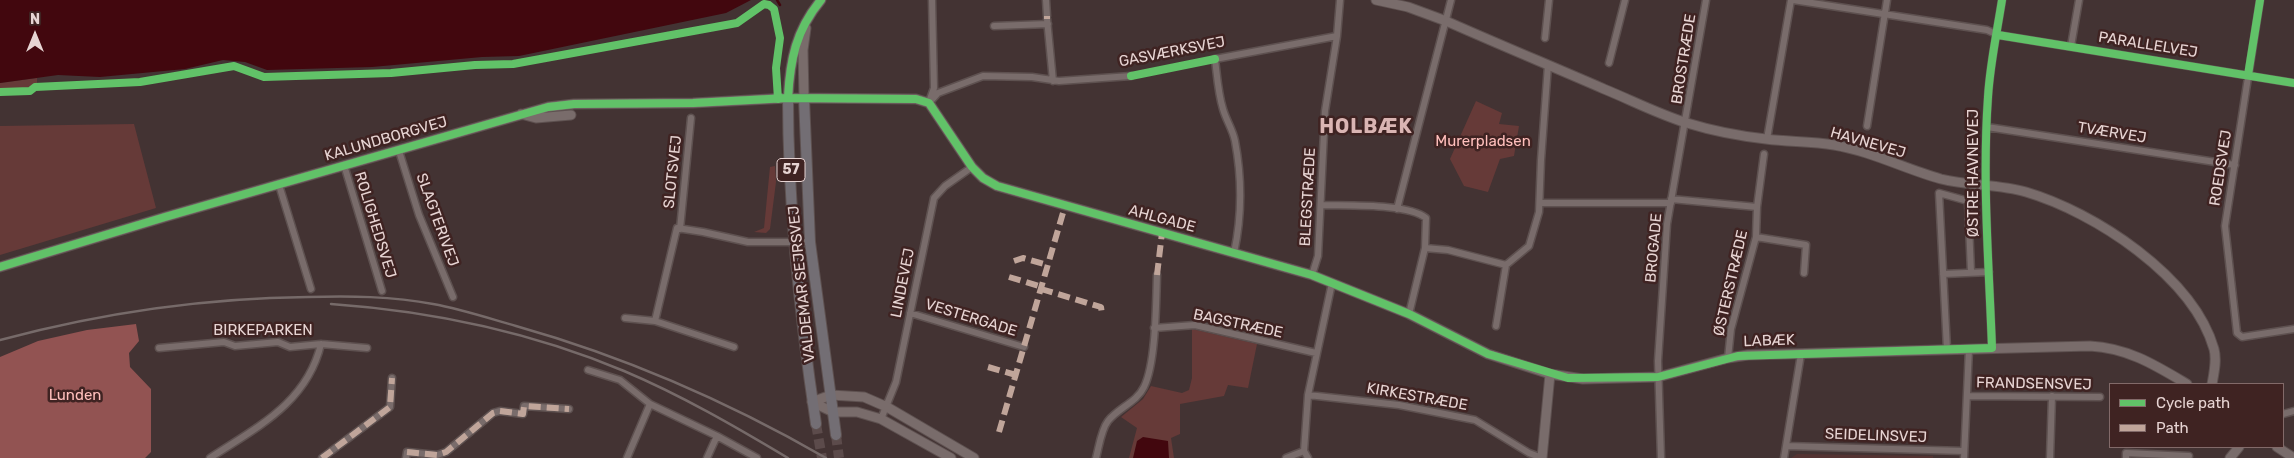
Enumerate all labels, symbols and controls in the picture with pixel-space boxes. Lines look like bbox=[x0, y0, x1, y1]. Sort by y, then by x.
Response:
north arrow bbox=[10, 10, 60, 60]
text: N bbox=[30, 11, 40, 28]
street label: BROSTRÆDE bbox=[1668, 13, 1700, 105]
street label: PARALLELVEJ bbox=[2097, 28, 2199, 62]
street label: GASVÆRKSVEJ bbox=[1117, 33, 1227, 71]
street label: ØSTRE HAVNEVEJ bbox=[1965, 109, 1983, 237]
street label: KALUNDBORGVEJ bbox=[323, 113, 449, 165]
district label: HOLBÆK bbox=[1318, 115, 1414, 139]
street label: TVÆRVEJ bbox=[2076, 119, 2148, 147]
street label: HAVNEVEJ bbox=[1828, 124, 1908, 162]
street label: ROEDSVEJ bbox=[2206, 129, 2236, 207]
park label: Murerpladsen bbox=[1435, 133, 1531, 151]
street label: SLOTSVEJ bbox=[660, 134, 686, 210]
street label: BLEGSTRÆDE bbox=[1296, 147, 1320, 247]
road number: 57 bbox=[777, 158, 805, 182]
street label: ROLIGHEDSVEJ bbox=[350, 170, 400, 280]
street label: SLAGTERIVEJ bbox=[412, 171, 462, 269]
street label: AHLGADE bbox=[1127, 201, 1197, 237]
street label: VALDEMAR SEJRSVEJ bbox=[785, 205, 819, 363]
street label: BROGADE bbox=[1642, 213, 1666, 283]
street label: ØSTERSTRÆDE bbox=[1710, 228, 1752, 338]
street label: LINDEVEJ bbox=[887, 247, 919, 319]
street label: VESTERGADE bbox=[923, 295, 1019, 341]
street label: BAGSTRÆDE bbox=[1192, 306, 1284, 342]
street label: BIRKEPARKEN bbox=[213, 322, 313, 340]
street label: LABÆK bbox=[1743, 331, 1795, 351]
street label: FRANDSENSVEJ bbox=[1976, 374, 2092, 394]
street label: KIRKESTRÆDE bbox=[1365, 379, 1469, 415]
legend bbox=[2109, 383, 2284, 448]
park label: Lunden bbox=[49, 387, 101, 405]
text: Cycle path bbox=[2156, 394, 2230, 412]
text: Path bbox=[2156, 419, 2189, 437]
street label: SEIDELINSVEJ bbox=[1825, 425, 1927, 447]

